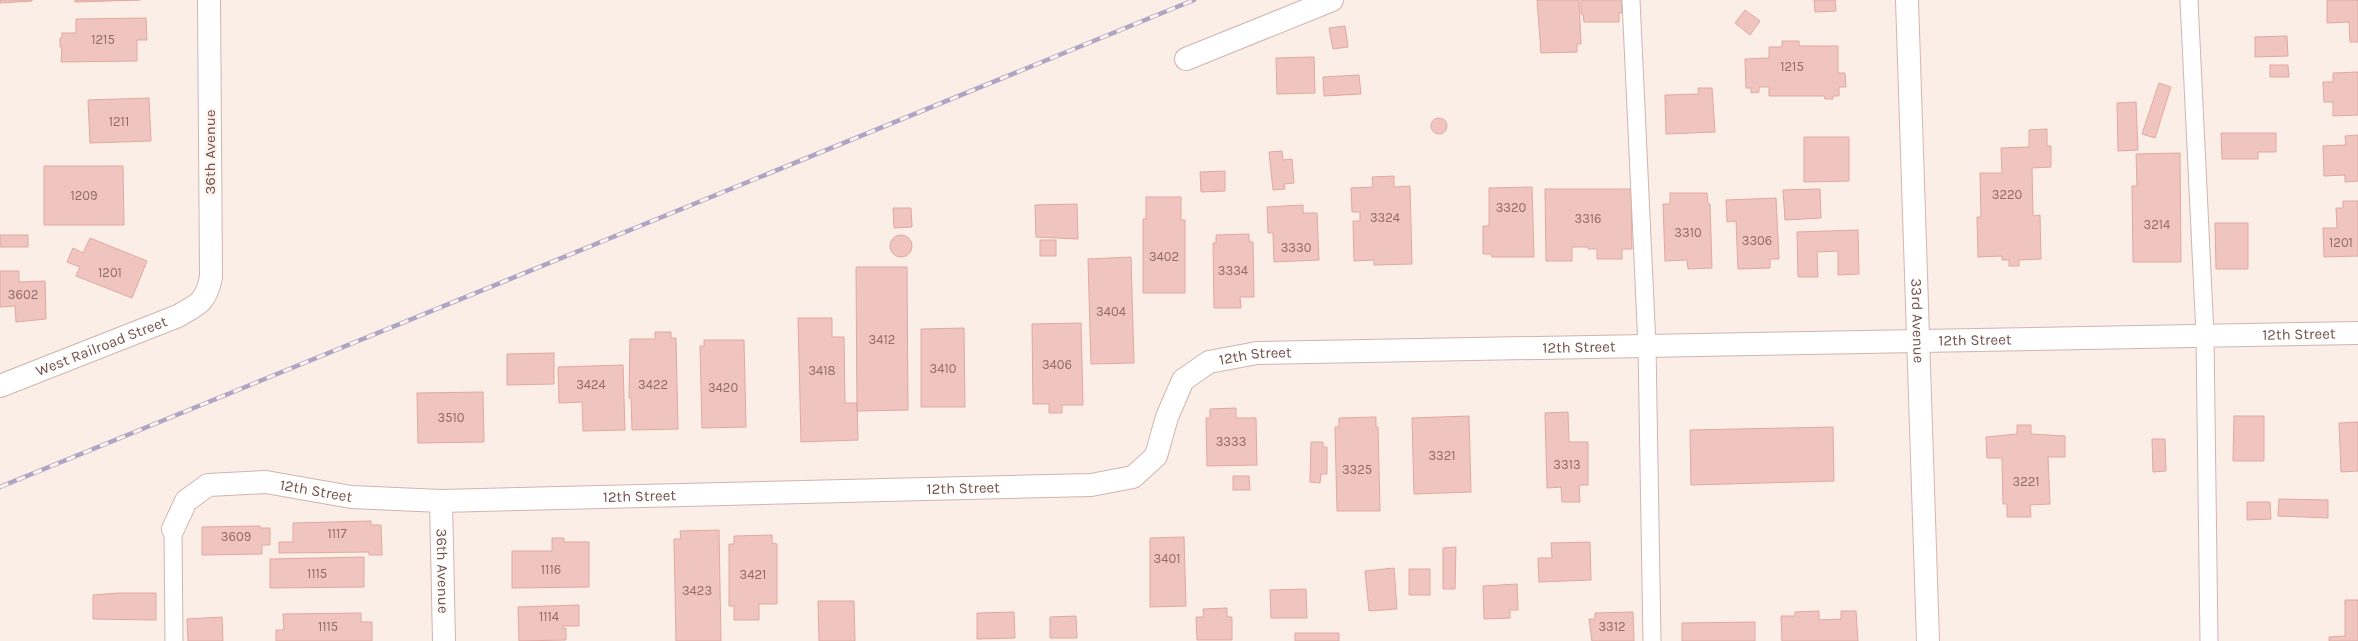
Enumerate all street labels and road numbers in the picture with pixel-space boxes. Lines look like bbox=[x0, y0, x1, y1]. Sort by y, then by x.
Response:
street label: 36th Avenue bbox=[201, 109, 219, 195]
street label: 33rd Avenue bbox=[1907, 278, 1928, 364]
street label: West Railroad Street bbox=[33, 312, 170, 380]
street label: 12th Street bbox=[2262, 324, 2336, 344]
street label: 12th Street bbox=[1938, 330, 2012, 350]
street label: 12th Street bbox=[1542, 337, 1616, 357]
street label: 12th Street bbox=[1217, 343, 1292, 369]
street label: 12th Street bbox=[278, 476, 354, 506]
street label: 12th Street bbox=[927, 478, 1000, 498]
street label: 12th Street bbox=[603, 486, 677, 506]
street label: 36th Avenue bbox=[433, 528, 452, 614]

